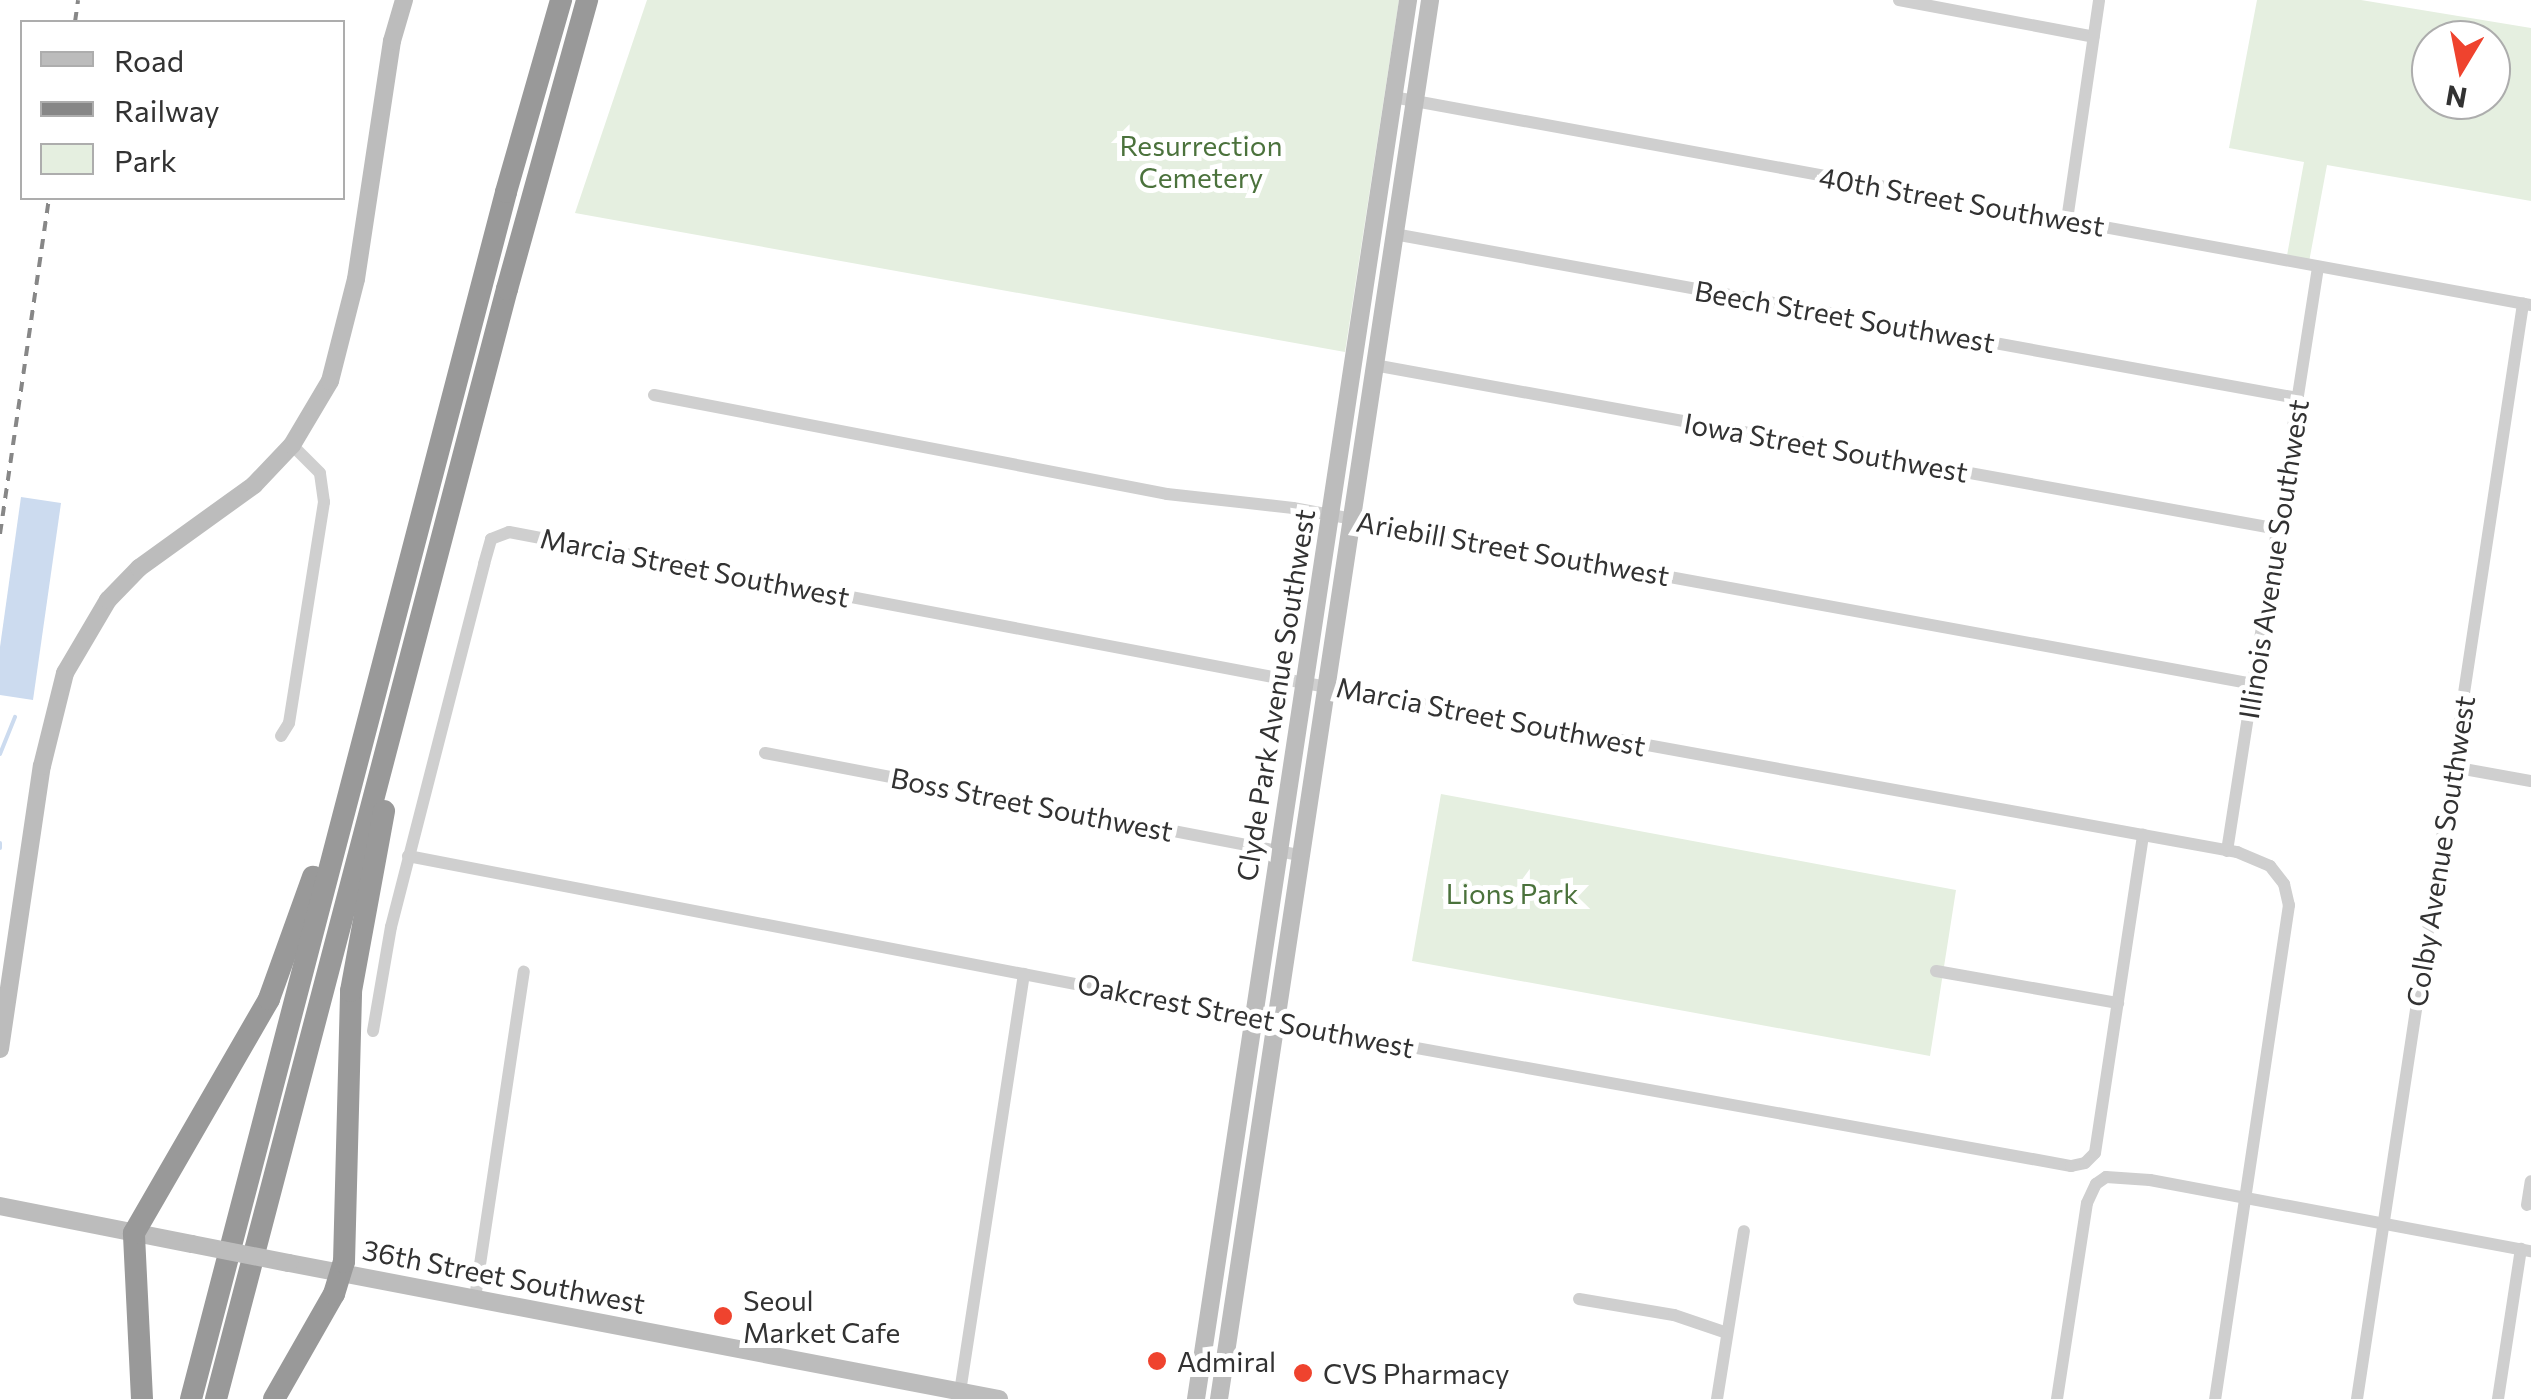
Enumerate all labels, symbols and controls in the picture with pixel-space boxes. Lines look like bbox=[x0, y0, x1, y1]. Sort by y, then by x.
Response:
legend bbox=[20, 20, 345, 200]
north arrow bbox=[2411, 20, 2511, 120]
text: Road bbox=[114, 41, 184, 78]
text: N bbox=[2443, 79, 2469, 116]
text: Railway bbox=[114, 91, 220, 128]
park label: Resurrection Cemetery bbox=[1120, 128, 1282, 194]
text: Park bbox=[114, 141, 177, 178]
street label: 40th Street Southwest bbox=[1817, 159, 2107, 243]
street label: Beech Street Southwest bbox=[1692, 273, 1998, 359]
street label: Illinois Avenue Southwest bbox=[2231, 397, 2315, 721]
street label: Iowa Street Southwest bbox=[1682, 405, 1970, 489]
street label: Ariebill Street Southwest bbox=[1354, 504, 1672, 592]
street label: Clyde Park Avenue Southwest bbox=[1229, 507, 1321, 883]
street label: Marcia Street Southwest bbox=[538, 521, 852, 613]
street label: Marcia Street Southwest bbox=[1334, 670, 1648, 762]
street label: Colby Avenue Southwest bbox=[2399, 693, 2481, 1009]
street label: Boss Street Southwest bbox=[888, 760, 1176, 848]
park label: Lions Park bbox=[1446, 876, 1578, 910]
street label: Oakcrest Street Southwest bbox=[1075, 966, 1417, 1064]
street label: 36th Street Southwest bbox=[360, 1232, 648, 1320]
place label: Seoul Market Cafe bbox=[743, 1283, 900, 1349]
marker: Seoul Market Cafe bbox=[712, 1305, 734, 1327]
place label: Admiral bbox=[1177, 1344, 1276, 1378]
marker: Admiral bbox=[1146, 1350, 1168, 1372]
place label: CVS Pharmacy bbox=[1323, 1356, 1509, 1390]
marker: CVS Pharmacy bbox=[1292, 1362, 1314, 1384]

